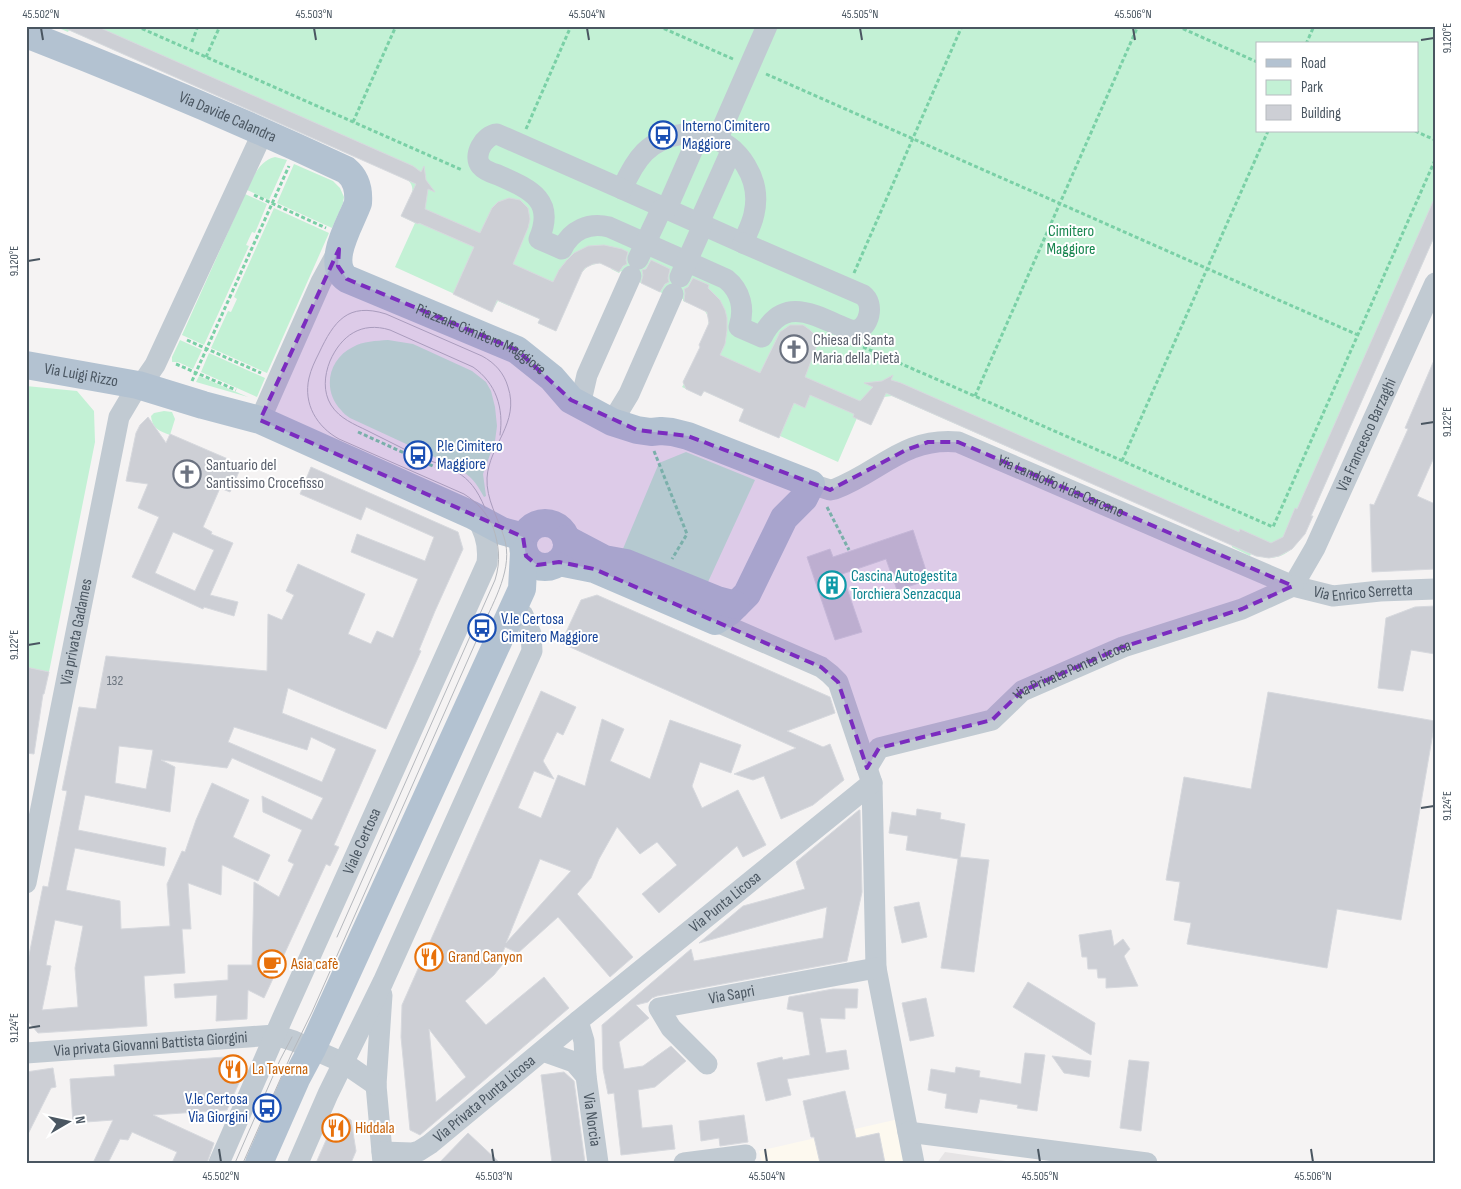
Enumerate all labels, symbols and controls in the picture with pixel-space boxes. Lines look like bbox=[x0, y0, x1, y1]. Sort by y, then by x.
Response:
text: 45.502°N bbox=[23, 7, 59, 22]
text: 45.503°N bbox=[296, 7, 332, 22]
text: 45.504°N bbox=[569, 7, 605, 22]
text: 45.505°N bbox=[842, 7, 878, 22]
text: 45.506°N bbox=[1114, 7, 1152, 22]
text: 9.120°E bbox=[1440, 23, 1455, 53]
legend bbox=[1256, 42, 1418, 132]
text: Road bbox=[1301, 54, 1326, 73]
text: Park bbox=[1301, 78, 1323, 97]
street label: Via Davide Calandra bbox=[176, 87, 279, 146]
text: Building bbox=[1301, 104, 1341, 123]
place label: Interno Cimitero Maggiore bbox=[682, 117, 770, 154]
bus stop icon: Interno Cimitero Maggiore bbox=[648, 120, 678, 150]
park label: Cimitero Maggiore bbox=[1047, 222, 1095, 259]
text: 9.120°E bbox=[7, 246, 22, 276]
street label: Piazzale Cimitero Maggiore bbox=[413, 299, 550, 379]
place label: Chiesa di Santa Maria della Pietà bbox=[813, 331, 900, 368]
church icon: Chiesa di Santa Maria della Pietà bbox=[779, 334, 809, 364]
street label: Via Luigi Rizzo bbox=[43, 359, 120, 391]
street label: Via Francesco Barzaghi bbox=[1332, 375, 1400, 495]
text: 9.122°E bbox=[1440, 407, 1455, 437]
place label: P.le Cimitero Maggiore bbox=[437, 437, 503, 474]
bus stop icon: P.le Cimitero Maggiore bbox=[403, 440, 433, 470]
street label: Via Landolfo II da Carcano bbox=[995, 451, 1127, 522]
place label: Santuario del Santissimo Crocefisso bbox=[206, 456, 324, 493]
church icon: Santuario del Santissimo Crocefisso bbox=[172, 459, 202, 489]
place label: Cascina Autogestita Torchiera Senzacqua bbox=[851, 567, 961, 604]
building icon: Cascina Autogestita Torchiera Senzacqua bbox=[817, 570, 847, 600]
street label: Via privata Gadames bbox=[56, 577, 96, 687]
street label: Via Enrico Serretta bbox=[1311, 580, 1413, 606]
place label: V.le Certosa Cimitero Maggiore bbox=[501, 610, 599, 647]
bus stop icon: V.le Certosa Cimitero Maggiore bbox=[467, 613, 497, 643]
text: 9.122°E bbox=[7, 630, 22, 660]
street label: Via Privata Punta Licosa bbox=[1009, 636, 1133, 704]
house number: 132 bbox=[107, 672, 123, 689]
text: 9.124°E bbox=[1440, 791, 1455, 821]
street label: Viale Certosa bbox=[339, 805, 385, 877]
street label: Via Punta Licosa bbox=[685, 867, 765, 937]
restaurant icon: Grand Canyon bbox=[414, 942, 444, 972]
place label: Grand Canyon bbox=[448, 948, 523, 967]
cafe icon: Asia cafè bbox=[257, 949, 287, 979]
place label: Asia cafè bbox=[290, 955, 338, 974]
street label: Via Sapri bbox=[707, 981, 756, 1008]
text: 9.124°E bbox=[7, 1013, 22, 1043]
street label: Via privata Giovanni Battista Giorgini bbox=[53, 1028, 248, 1060]
street label: Via Privata Punta Licosa bbox=[430, 1051, 539, 1147]
restaurant icon: La Taverna bbox=[218, 1054, 248, 1084]
place label: La Taverna bbox=[252, 1060, 308, 1079]
place label: V.le Certosa Via Giorgini bbox=[185, 1090, 248, 1127]
street label: Via Norcia bbox=[579, 1092, 605, 1148]
bus stop icon: V.le Certosa Via Giorgini bbox=[252, 1093, 282, 1123]
north arrow bbox=[42, 1096, 92, 1146]
restaurant icon: Hiddala bbox=[321, 1113, 351, 1143]
text: N bbox=[71, 1115, 89, 1125]
place label: Hiddala bbox=[355, 1119, 395, 1138]
text: 45.502°N bbox=[203, 1169, 239, 1184]
text: 45.503°N bbox=[476, 1169, 512, 1184]
text: 45.504°N bbox=[749, 1169, 785, 1184]
text: 45.505°N bbox=[1022, 1169, 1058, 1184]
text: 45.506°N bbox=[1294, 1169, 1332, 1184]

